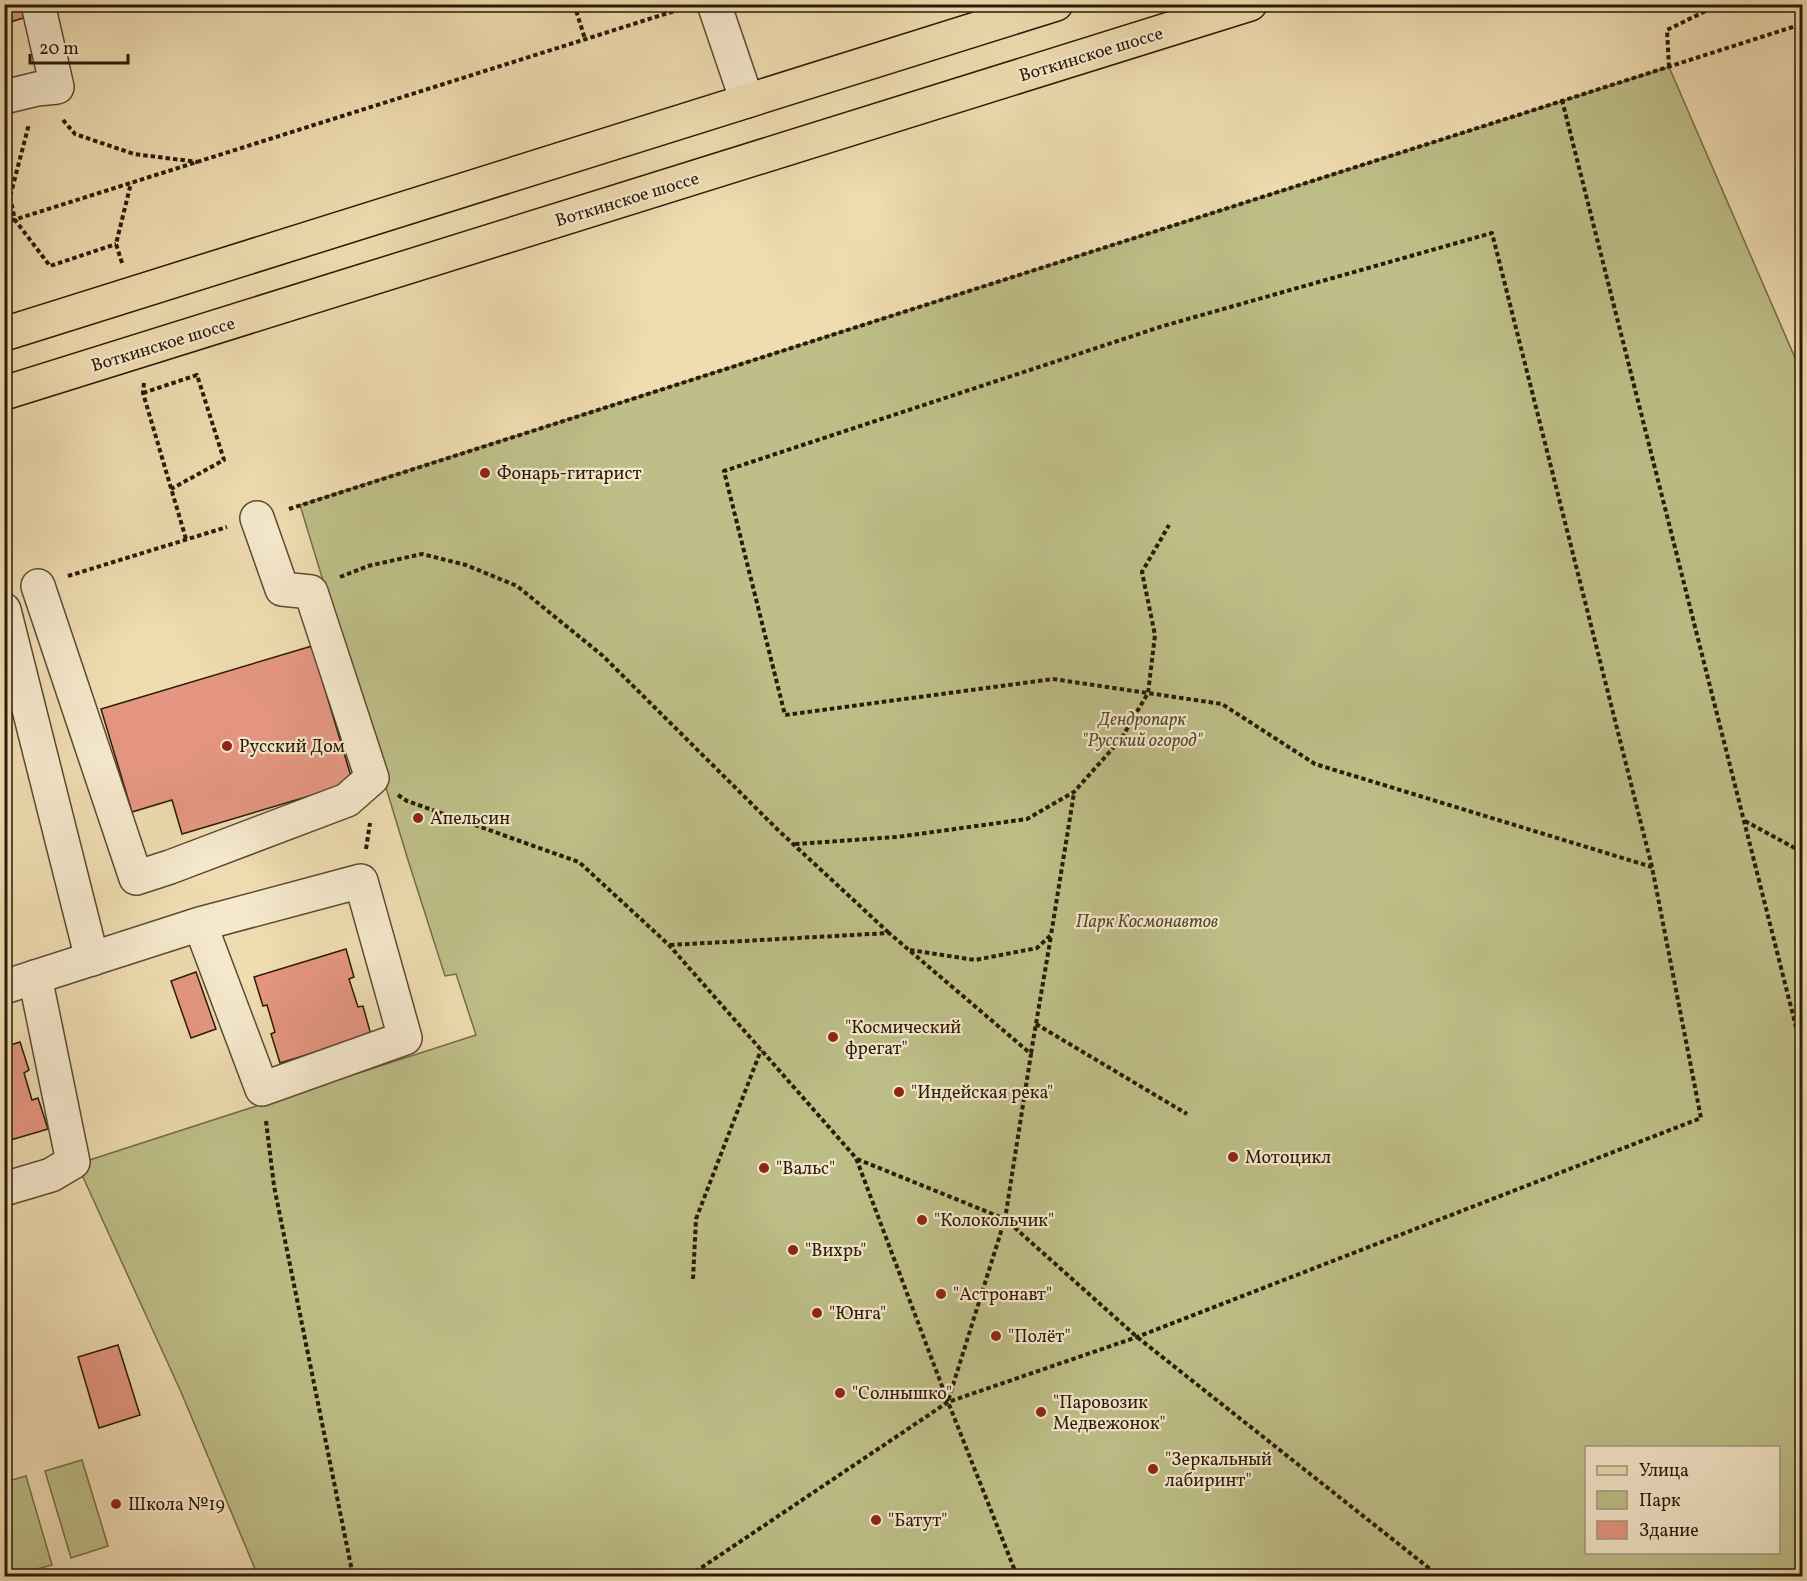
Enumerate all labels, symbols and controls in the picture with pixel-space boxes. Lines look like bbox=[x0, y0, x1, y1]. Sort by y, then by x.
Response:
street label: Воткинское шоссе bbox=[1016, 22, 1167, 89]
scale bar bbox=[30, 27, 128, 65]
text: 20 m bbox=[39, 37, 79, 62]
street label: Воткинское шоссе bbox=[552, 167, 703, 234]
street label: Воткинское шоссе bbox=[88, 312, 239, 379]
place label: Фонарь-гитарист bbox=[497, 462, 642, 487]
marker: Фонарь-гитарист bbox=[478, 466, 492, 480]
park label: Дендропарк "Русский огород" bbox=[1082, 708, 1203, 754]
place label: Русский Дом bbox=[239, 735, 345, 760]
marker: Русский Дом bbox=[220, 739, 234, 753]
place label: Апельсин bbox=[430, 807, 510, 832]
marker: Апельсин bbox=[411, 811, 425, 825]
park label: Парк Космонавтов bbox=[1076, 910, 1218, 935]
place label: "Космический фрегат" bbox=[845, 1016, 961, 1062]
marker: "Космический фрегат" bbox=[826, 1030, 840, 1044]
place label: "Индейская река" bbox=[911, 1081, 1053, 1106]
marker: "Индейская река" bbox=[892, 1085, 906, 1099]
place label: Мотоцикл bbox=[1245, 1146, 1331, 1171]
marker: Мотоцикл bbox=[1226, 1150, 1240, 1164]
place label: "Вальс" bbox=[776, 1157, 835, 1182]
marker: "Вальс" bbox=[757, 1161, 771, 1175]
place label: "Колокольчик" bbox=[934, 1209, 1054, 1234]
marker: "Колокольчик" bbox=[915, 1213, 929, 1227]
place label: "Вихрь" bbox=[805, 1239, 866, 1264]
marker: "Вихрь" bbox=[786, 1243, 800, 1257]
place label: "Астронавт" bbox=[953, 1283, 1052, 1308]
marker: "Астронавт" bbox=[934, 1287, 948, 1301]
place label: "Юнга" bbox=[829, 1302, 886, 1327]
marker: "Юнга" bbox=[810, 1306, 824, 1320]
place label: "Полёт" bbox=[1008, 1325, 1071, 1350]
marker: "Полёт" bbox=[989, 1329, 1003, 1343]
place label: "Солнышко" bbox=[852, 1382, 952, 1407]
marker: "Солнышко" bbox=[833, 1386, 847, 1400]
place label: "Паровозик Медвежонок" bbox=[1053, 1391, 1166, 1437]
marker: "Паровозик Медвежонок" bbox=[1034, 1405, 1048, 1419]
legend bbox=[1585, 1446, 1780, 1554]
place label: "Зеркальный лабиринт" bbox=[1165, 1448, 1272, 1494]
text: Улица bbox=[1639, 1459, 1689, 1484]
marker: "Зеркальный лабиринт" bbox=[1146, 1462, 1160, 1476]
text: Парк bbox=[1639, 1489, 1681, 1514]
place label: Школа №19 bbox=[128, 1493, 225, 1518]
marker: Школа №19 bbox=[109, 1497, 123, 1511]
place label: "Батут" bbox=[888, 1509, 947, 1534]
marker: "Батут" bbox=[869, 1513, 883, 1527]
text: Здание bbox=[1639, 1519, 1699, 1544]

